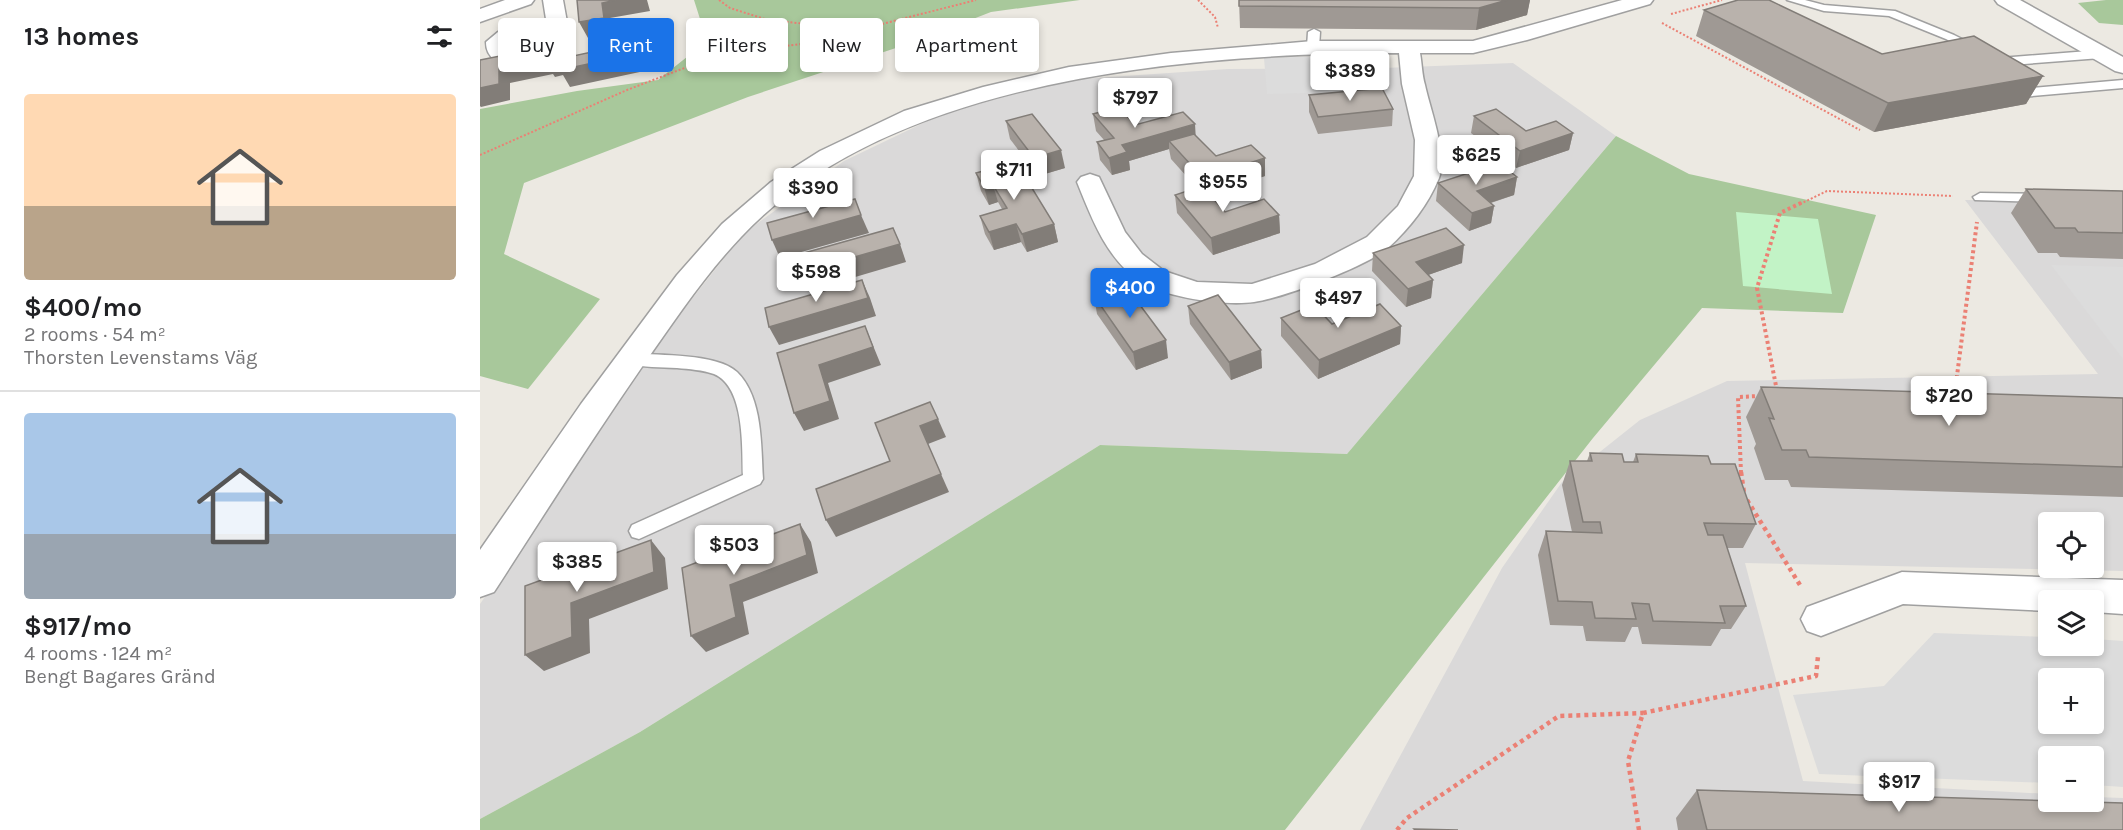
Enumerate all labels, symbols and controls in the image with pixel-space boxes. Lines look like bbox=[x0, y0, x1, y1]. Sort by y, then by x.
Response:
chip: Buy bbox=[498, 18, 576, 72]
chip: Rent bbox=[588, 18, 674, 72]
chip: Filters bbox=[686, 18, 788, 72]
chip: New bbox=[800, 18, 883, 72]
chip: Apartment bbox=[895, 18, 1039, 72]
icon: filters bbox=[423, 20, 456, 53]
text: 13 homes bbox=[24, 21, 139, 52]
pin: $389 bbox=[1314, 51, 1386, 102]
text: $389 bbox=[1324, 59, 1376, 82]
pin: $797 bbox=[1099, 78, 1171, 129]
text: $797 bbox=[1112, 86, 1158, 109]
icon: home bbox=[186, 133, 294, 241]
pin: $625 bbox=[1440, 135, 1512, 186]
text: $625 bbox=[1451, 143, 1501, 166]
pin: $711 bbox=[978, 150, 1050, 201]
text: $711 bbox=[995, 158, 1033, 181]
pin: $955 bbox=[1187, 162, 1259, 213]
pin: $390 bbox=[777, 168, 849, 219]
text: $955 bbox=[1198, 170, 1248, 193]
text: $390 bbox=[787, 176, 839, 199]
pin: $598 bbox=[780, 252, 852, 303]
text: $598 bbox=[791, 260, 841, 283]
pin: $400 bbox=[1094, 268, 1166, 319]
text: $400 bbox=[1105, 276, 1155, 299]
pin: $497 bbox=[1302, 278, 1374, 329]
text: $497 bbox=[1314, 286, 1362, 309]
text: $400/mo bbox=[24, 292, 142, 323]
text: 2 rooms · 54 m² bbox=[24, 323, 166, 346]
text: Thorsten Levenstams Väg bbox=[24, 346, 257, 369]
pin: $720 bbox=[1913, 376, 1985, 427]
text: $720 bbox=[1925, 384, 1973, 407]
icon: home bbox=[186, 452, 294, 560]
map controls bbox=[2038, 512, 2104, 812]
button: locate bbox=[2038, 512, 2104, 578]
pin: $503 bbox=[698, 525, 770, 576]
text: $503 bbox=[709, 533, 759, 556]
pin: $385 bbox=[541, 542, 613, 593]
text: $385 bbox=[552, 550, 602, 573]
button: layers bbox=[2038, 590, 2104, 656]
text: $917/mo bbox=[24, 611, 132, 642]
text: 4 rooms · 124 m² bbox=[24, 642, 172, 665]
text: Bengt Bagares Gränd bbox=[24, 665, 216, 688]
button: + bbox=[2038, 668, 2104, 734]
button: − bbox=[2038, 746, 2104, 812]
pin: $917 bbox=[1863, 762, 1935, 813]
text: $917 bbox=[1877, 770, 1921, 793]

